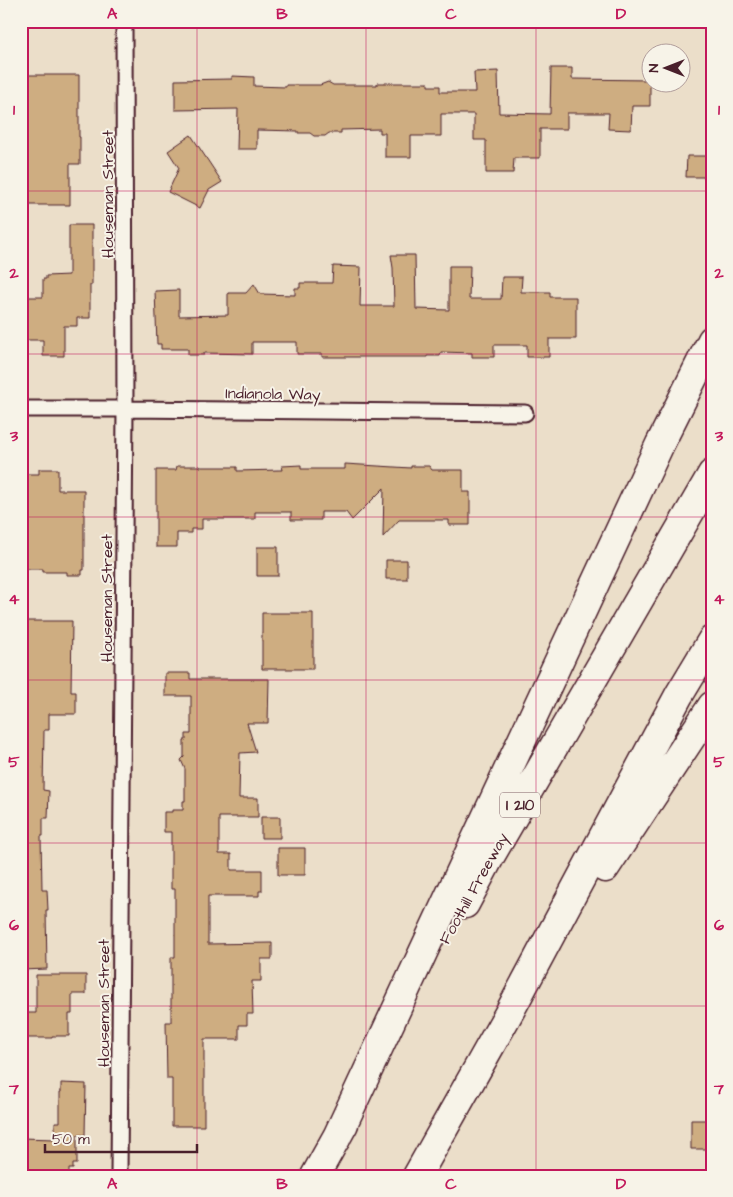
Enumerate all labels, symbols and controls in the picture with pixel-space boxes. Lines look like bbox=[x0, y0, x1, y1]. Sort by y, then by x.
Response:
text: A bbox=[107, 3, 118, 25]
text: B bbox=[276, 3, 288, 25]
text: C bbox=[445, 3, 457, 25]
text: D bbox=[616, 3, 627, 25]
north arrow bbox=[640, 42, 690, 92]
text: N bbox=[644, 63, 664, 72]
text: 1 bbox=[13, 99, 16, 121]
text: 1 bbox=[718, 99, 721, 121]
street label: Houseman Street bbox=[97, 130, 119, 258]
text: 2 bbox=[8, 262, 19, 284]
text: 2 bbox=[713, 262, 724, 284]
street label: Indianola Way bbox=[225, 382, 321, 407]
text: 3 bbox=[9, 425, 19, 447]
text: 3 bbox=[714, 425, 724, 447]
street label: Houseman Street bbox=[96, 534, 118, 662]
text: 4 bbox=[9, 588, 20, 610]
text: 4 bbox=[714, 588, 725, 610]
text: 5 bbox=[8, 751, 20, 773]
text: 5 bbox=[713, 751, 725, 773]
road number: I 210 bbox=[500, 792, 540, 818]
street label: Foothill Freeway bbox=[434, 829, 515, 949]
text: 6 bbox=[9, 914, 19, 936]
text: 6 bbox=[714, 914, 724, 936]
street label: Houseman Street bbox=[93, 939, 115, 1067]
text: 7 bbox=[8, 1078, 19, 1100]
text: 7 bbox=[713, 1078, 724, 1100]
scale bar bbox=[45, 1122, 198, 1154]
text: 50 m bbox=[52, 1129, 90, 1150]
text: A bbox=[107, 1173, 118, 1195]
text: B bbox=[276, 1173, 288, 1195]
text: C bbox=[445, 1173, 457, 1195]
text: D bbox=[616, 1173, 627, 1195]

